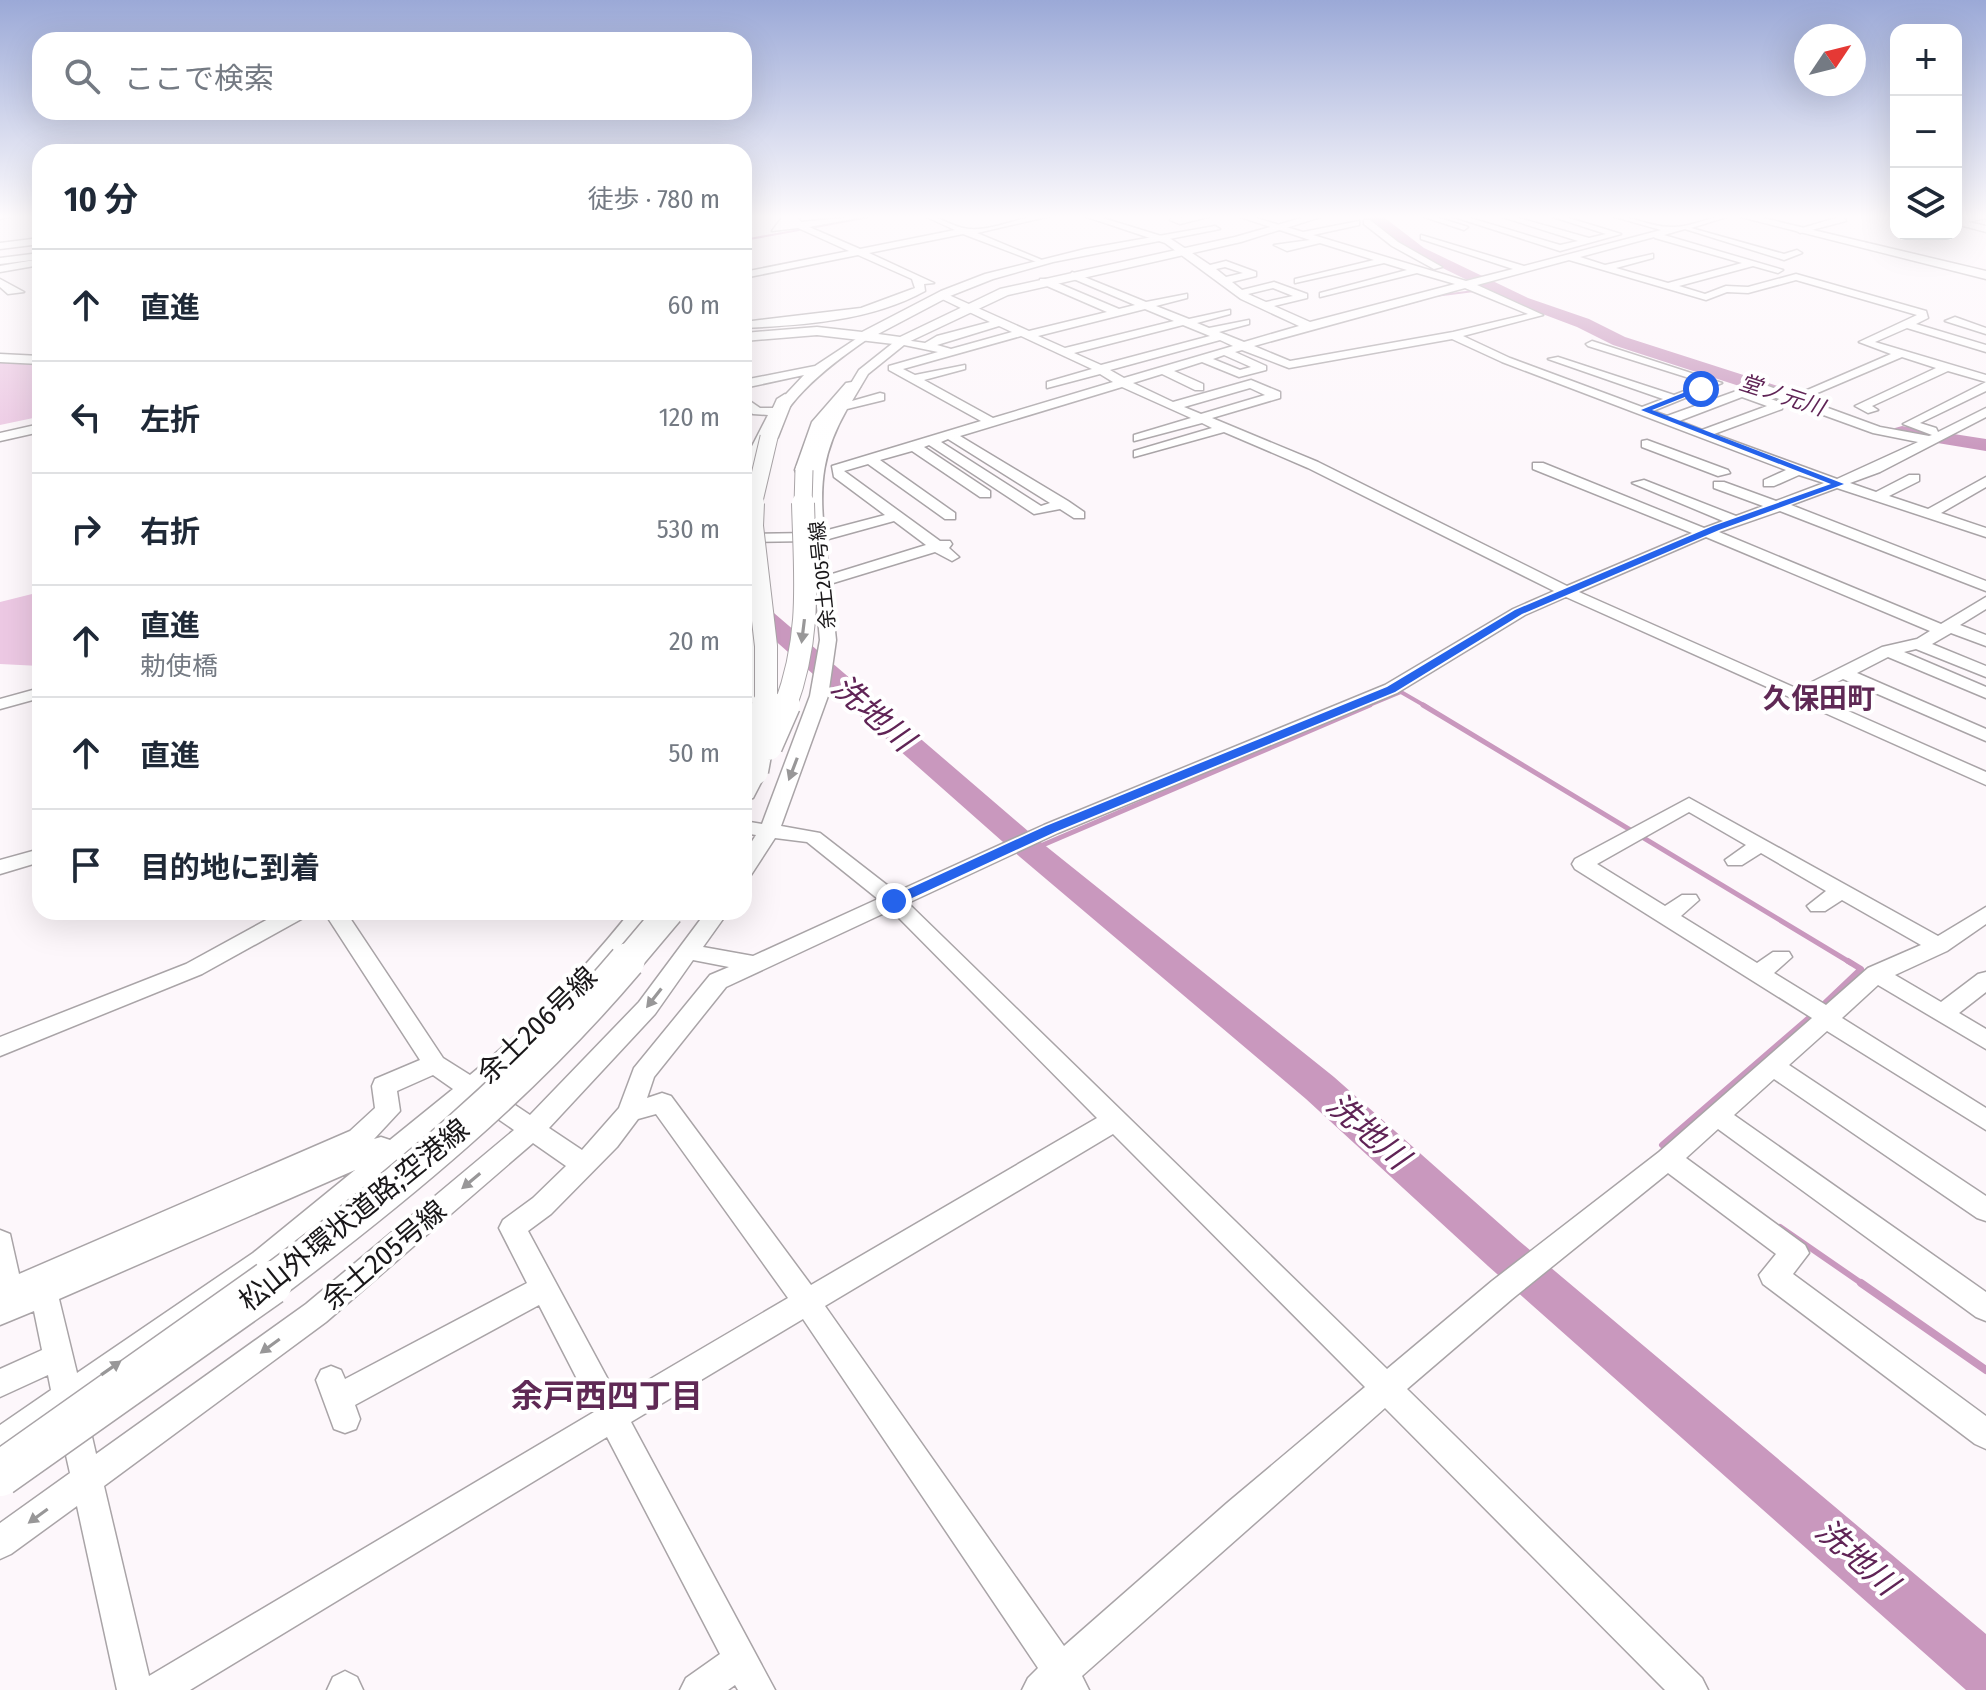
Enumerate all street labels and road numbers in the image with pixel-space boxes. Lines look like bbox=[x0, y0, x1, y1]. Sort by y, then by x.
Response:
street label: 余土205号線 bbox=[804, 520, 840, 630]
street label: 余土206号線 bbox=[471, 960, 603, 1090]
street label: 松山外環状道路;空港線 bbox=[233, 1112, 475, 1318]
street label: 余土205号線 bbox=[315, 1194, 453, 1316]

